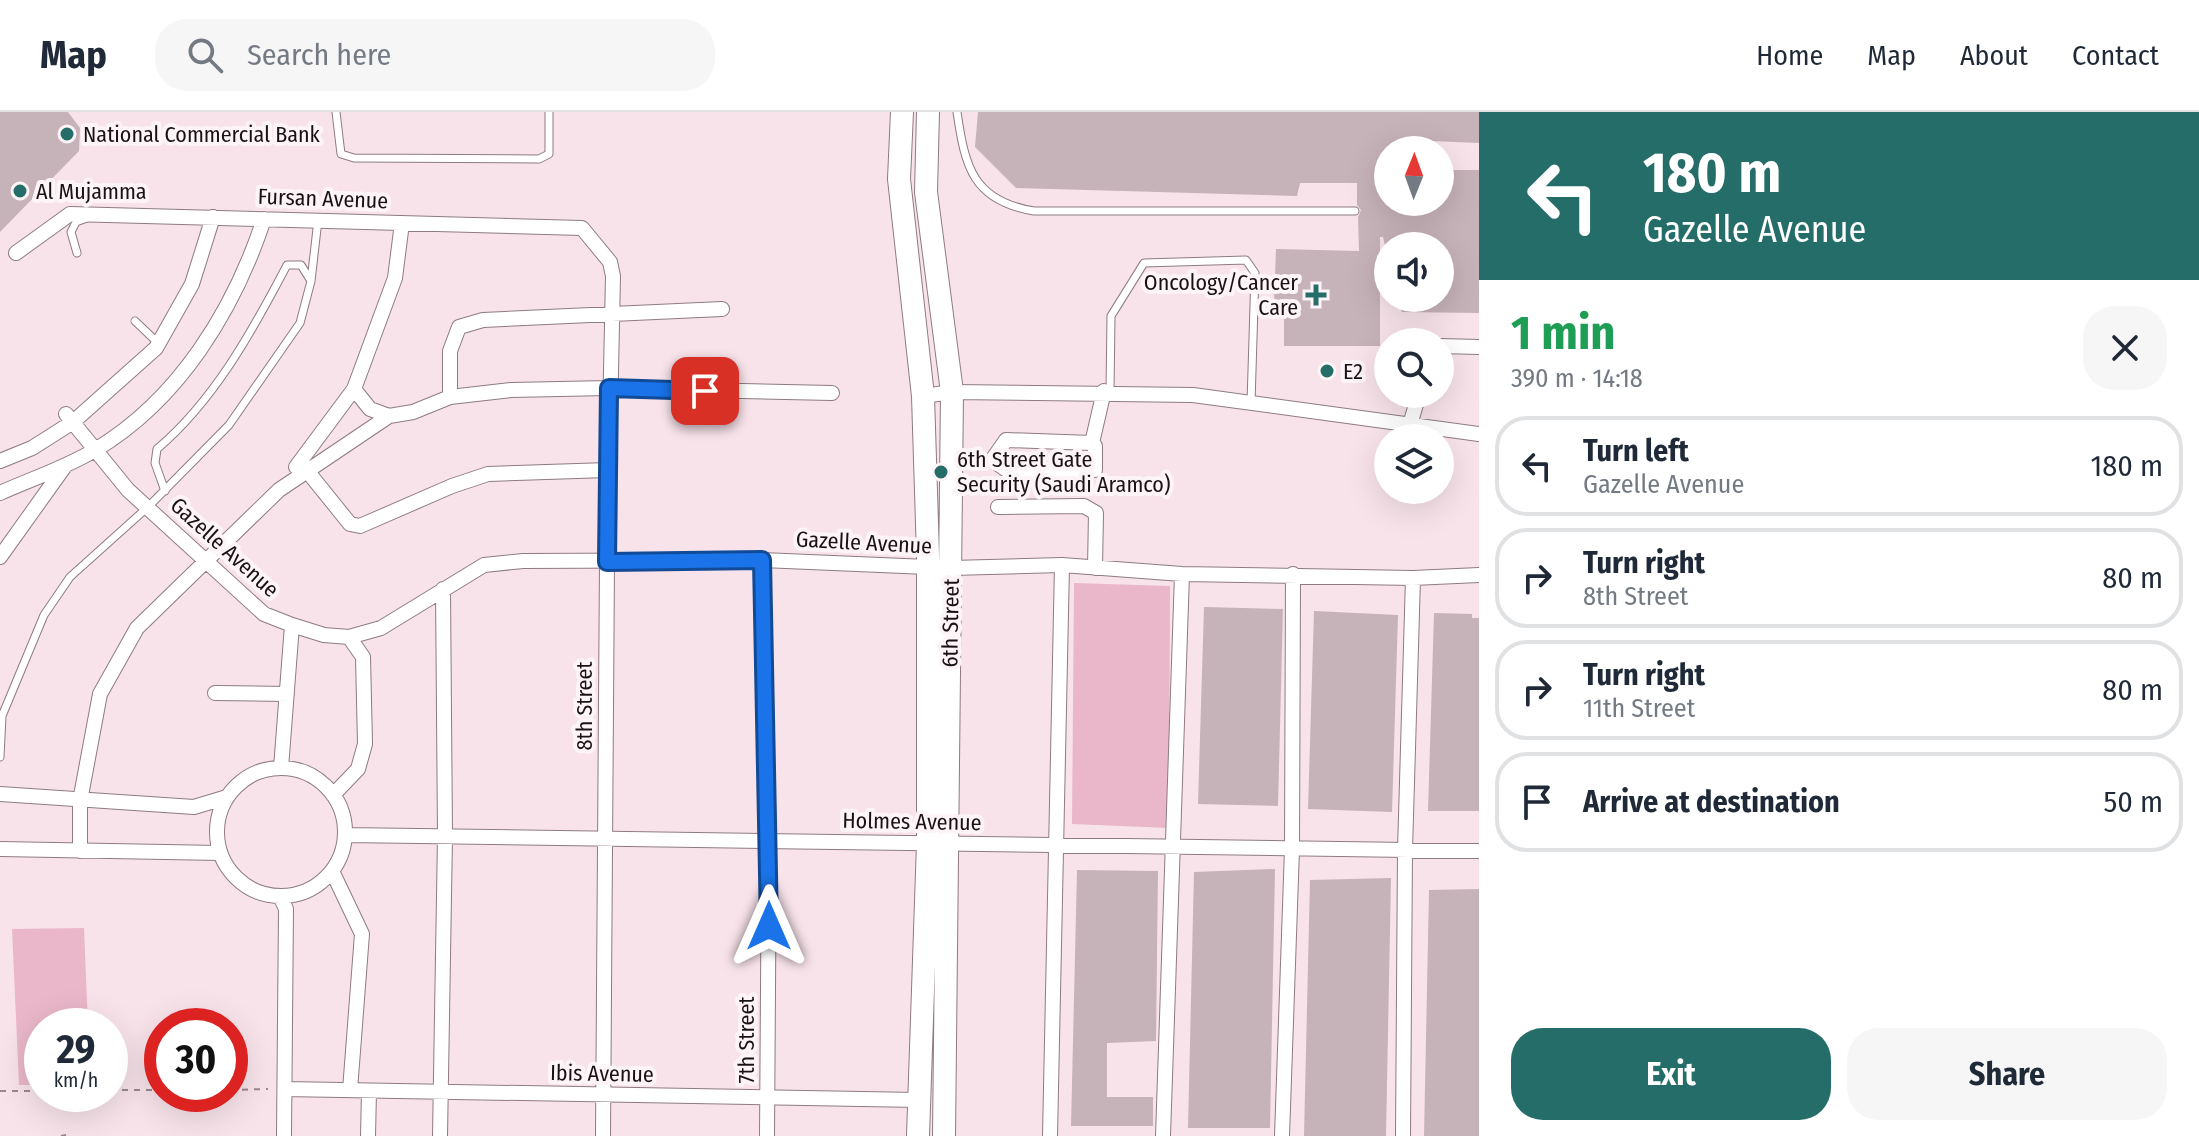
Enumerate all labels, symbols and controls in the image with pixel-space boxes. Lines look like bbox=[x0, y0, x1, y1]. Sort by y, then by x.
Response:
search box bbox=[155, 19, 715, 91]
text: Map bbox=[40, 32, 107, 78]
icon: search bbox=[183, 33, 227, 77]
text: Search here bbox=[247, 37, 391, 73]
text: Home bbox=[1756, 39, 1823, 72]
text: Map bbox=[1867, 39, 1916, 72]
text: About bbox=[1960, 39, 2028, 72]
text: Contact bbox=[2072, 39, 2159, 72]
place label: National Commercial Bank bbox=[83, 121, 321, 148]
marker: National Commercial Bank bbox=[58, 125, 76, 143]
north arrow bbox=[1374, 136, 1454, 216]
map controls bbox=[1374, 136, 1454, 504]
text: 180 m bbox=[1643, 140, 1781, 207]
icon: left bbox=[1511, 144, 1615, 248]
place label: Al Mujamma bbox=[36, 178, 147, 205]
marker: Al Mujamma bbox=[11, 182, 29, 200]
street label: Fursan Avenue bbox=[257, 183, 389, 214]
text: Gazelle Avenue bbox=[1643, 208, 1866, 252]
button: sound bbox=[1374, 232, 1454, 312]
place label: Oncology/Cancer Care bbox=[1144, 269, 1298, 321]
marker: Oncology/Cancer Care bbox=[1305, 284, 1327, 306]
text: 1 min bbox=[1511, 304, 1616, 362]
button: close bbox=[2083, 306, 2167, 390]
button: search bbox=[1374, 328, 1454, 408]
pin bbox=[671, 357, 739, 425]
place label: E2 bbox=[1343, 358, 1363, 385]
marker: E2 bbox=[1318, 362, 1336, 380]
text: 390 m · 14:18 bbox=[1511, 363, 1643, 394]
icon: arrive bbox=[683, 369, 727, 413]
button: layers bbox=[1374, 424, 1454, 504]
text: Turn left bbox=[1583, 433, 1689, 469]
icon: left bbox=[1515, 444, 1559, 488]
place label: 6th Street Gate Security (Saudi Aramco) bbox=[957, 446, 1170, 498]
text: 180 m bbox=[2091, 448, 2163, 484]
marker: 6th Street Gate Security (Saudi Aramco) bbox=[932, 463, 950, 481]
text: Gazelle Avenue bbox=[1583, 469, 1744, 500]
street label: Gazelle Avenue bbox=[165, 492, 284, 603]
street label: Gazelle Avenue bbox=[795, 525, 933, 560]
text: Turn right bbox=[1583, 545, 1705, 581]
icon: right bbox=[1515, 556, 1559, 600]
text: 80 m bbox=[2102, 560, 2163, 596]
street label: 6th Street bbox=[936, 577, 965, 668]
text: 8th Street bbox=[1583, 581, 1688, 612]
text: Turn right bbox=[1583, 657, 1705, 693]
street label: 8th Street bbox=[571, 661, 598, 751]
icon: right bbox=[1515, 668, 1559, 712]
text: 80 m bbox=[2102, 672, 2163, 708]
text: 11th Street bbox=[1583, 693, 1695, 724]
icon: arrive bbox=[1515, 780, 1559, 824]
text: Arrive at destination bbox=[1583, 784, 1840, 820]
text: 50 m bbox=[2103, 784, 2163, 820]
street label: Holmes Avenue bbox=[842, 807, 982, 836]
position arrow bbox=[727, 884, 811, 968]
street label: 7th Street bbox=[733, 996, 760, 1083]
speed limit sign: 30 bbox=[144, 1008, 248, 1112]
text: 29 bbox=[56, 1026, 95, 1074]
button: Exit bbox=[1511, 1028, 1831, 1120]
button: Share bbox=[1847, 1028, 2167, 1120]
street label: Ibis Avenue bbox=[550, 1059, 654, 1088]
text: km/h bbox=[54, 1068, 98, 1092]

